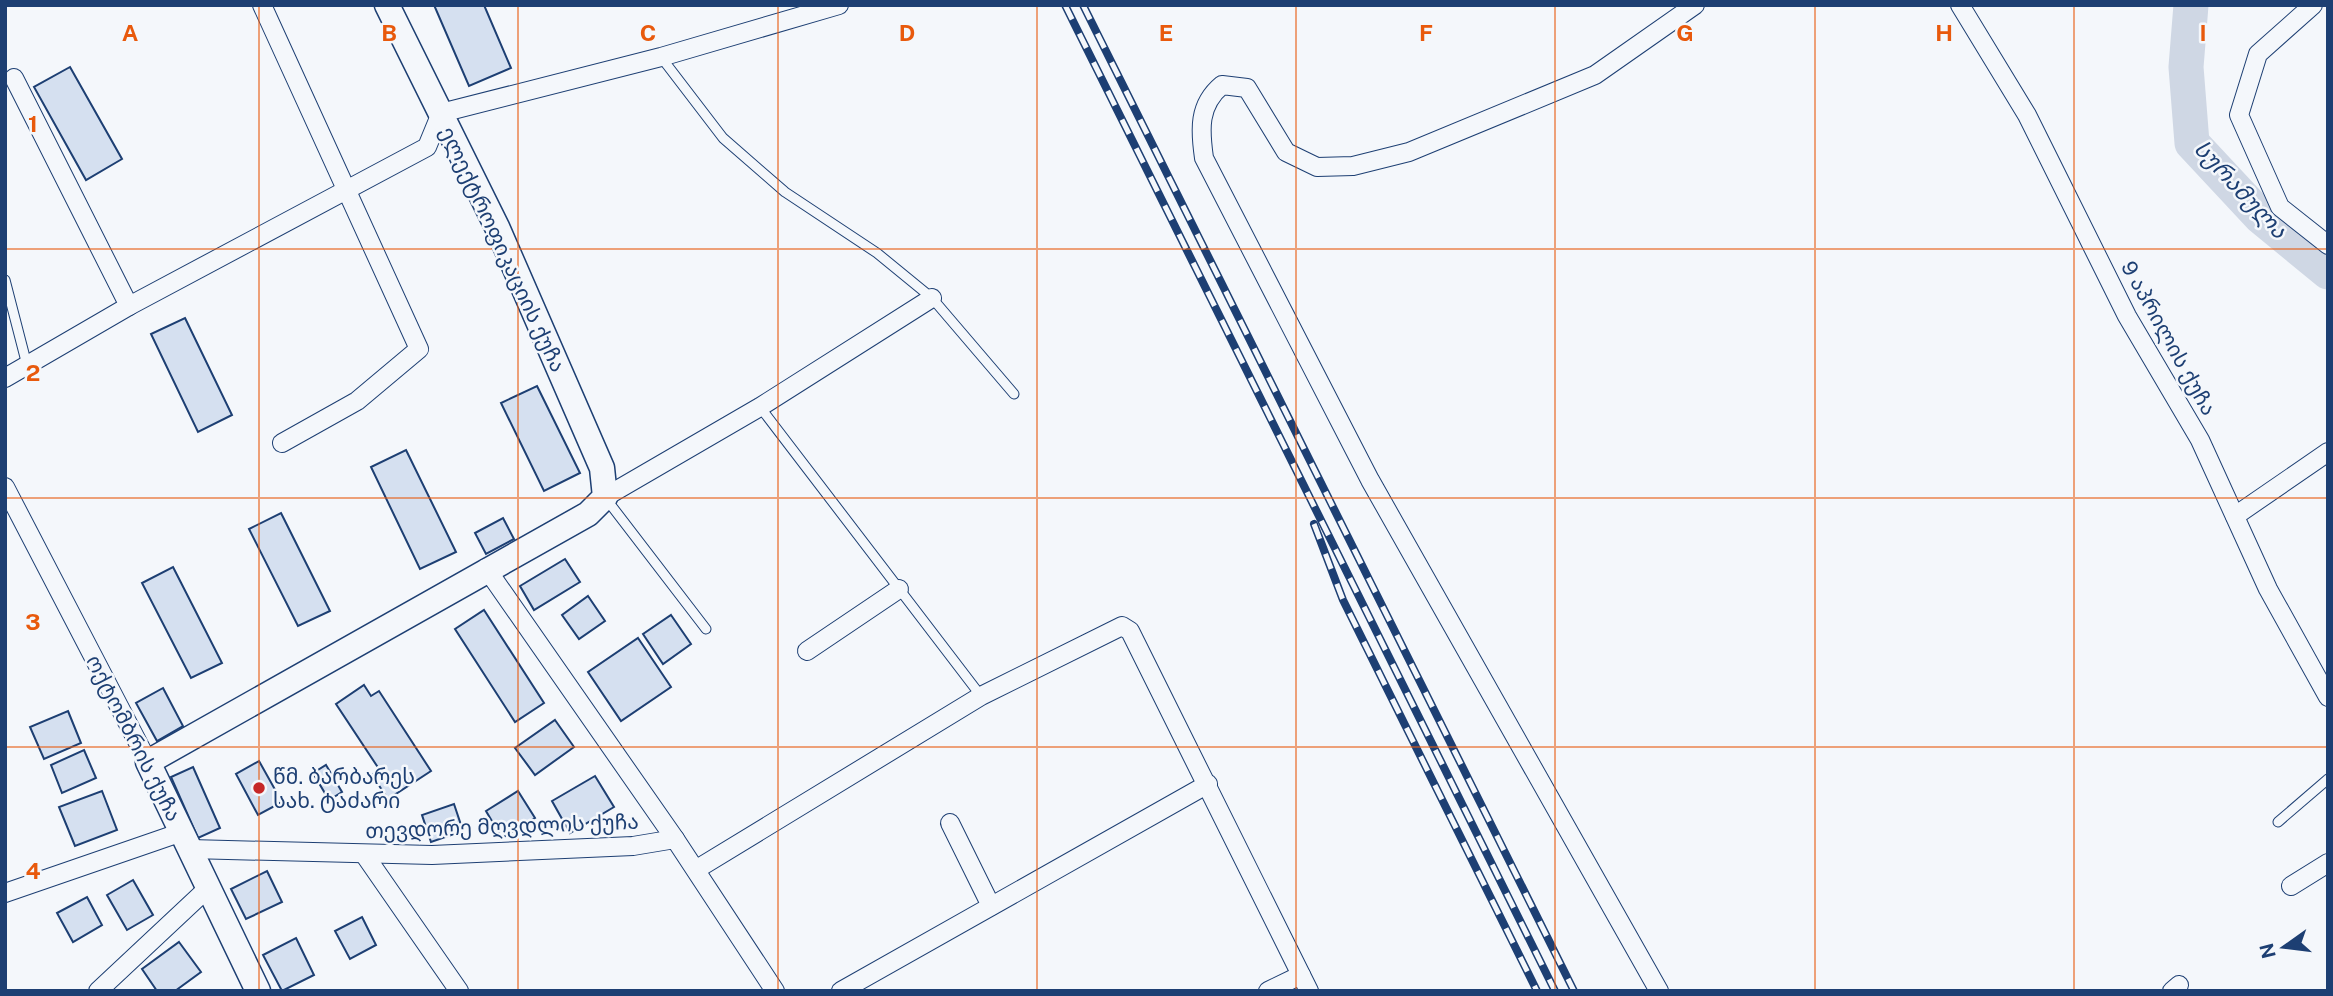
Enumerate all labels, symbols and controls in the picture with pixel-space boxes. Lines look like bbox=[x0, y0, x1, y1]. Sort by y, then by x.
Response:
text: A bbox=[122, 19, 139, 46]
text: B bbox=[381, 19, 397, 46]
text: C bbox=[640, 19, 656, 46]
text: D bbox=[899, 19, 915, 46]
text: E bbox=[1159, 19, 1173, 46]
text: F bbox=[1419, 19, 1433, 46]
text: G bbox=[1676, 19, 1694, 46]
text: H bbox=[1935, 19, 1953, 46]
text: I bbox=[2199, 19, 2207, 46]
text: 1 bbox=[28, 110, 38, 137]
street label: ელექტროფიკაციის ქუჩა bbox=[434, 122, 571, 376]
water label: სურამულა bbox=[2188, 134, 2293, 244]
street label: 9 აპრილის ქუჩა bbox=[2115, 256, 2222, 420]
text: 2 bbox=[26, 359, 40, 386]
text: 3 bbox=[25, 608, 41, 635]
street label: ოქტომბრის ქუჩა bbox=[81, 651, 187, 825]
place label: წმ. ბარბარეს სახ. ტაძარი bbox=[273, 764, 415, 813]
marker: წმ. ბარბარეს სახ. ტაძარი bbox=[251, 780, 267, 796]
street label: თევდორე მღვდლის ქუჩა bbox=[365, 809, 639, 844]
text: 4 bbox=[25, 857, 41, 884]
north arrow bbox=[2249, 912, 2319, 982]
text: N bbox=[2255, 941, 2280, 961]

